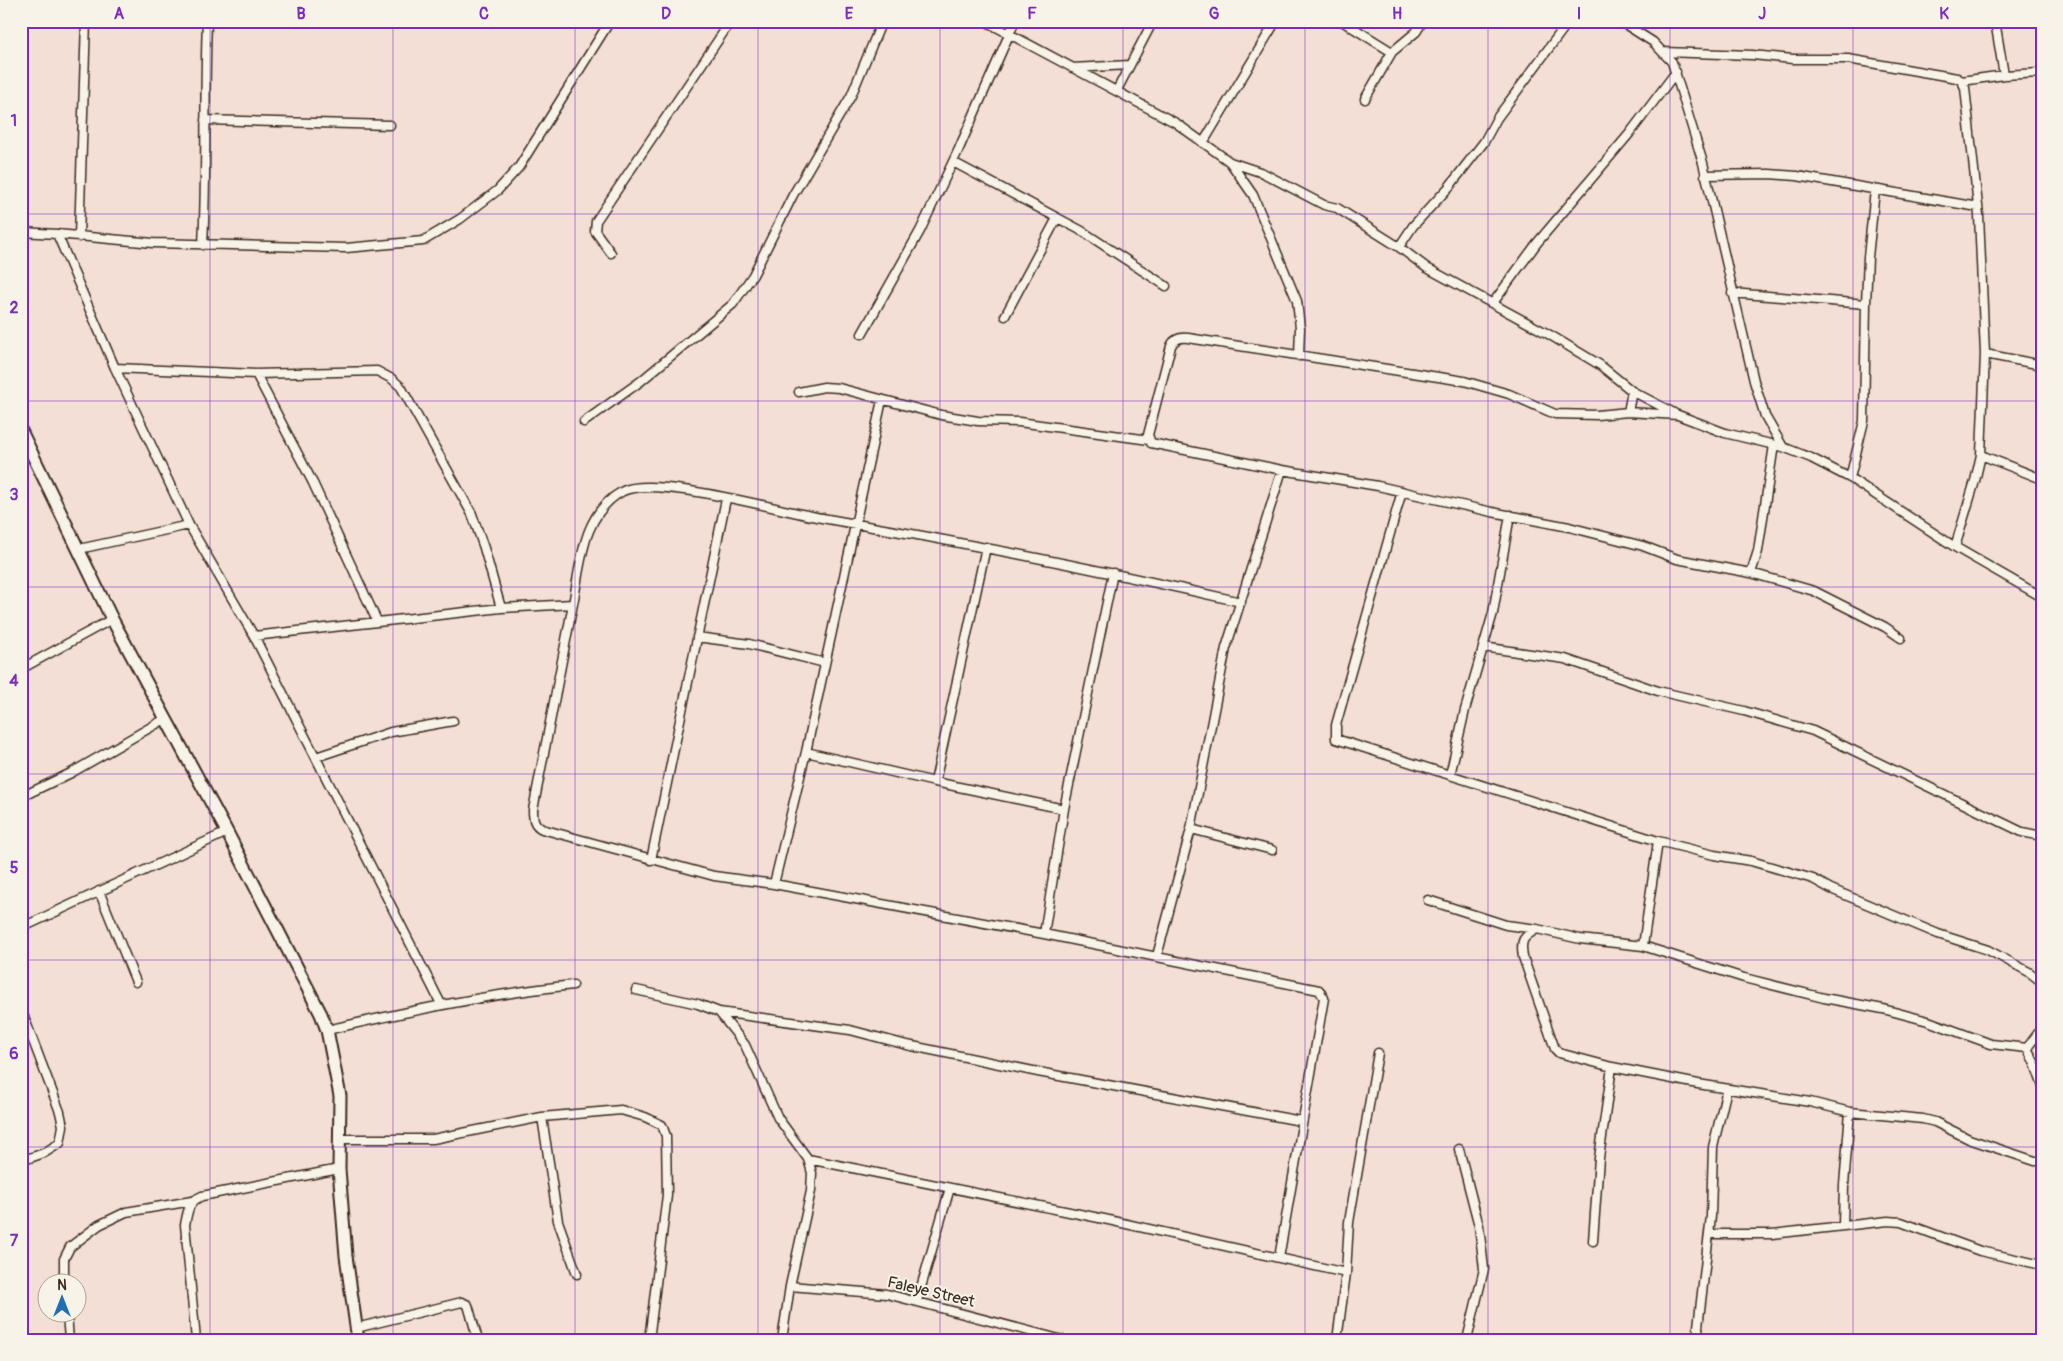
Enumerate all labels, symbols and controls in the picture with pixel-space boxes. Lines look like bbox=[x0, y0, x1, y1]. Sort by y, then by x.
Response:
text: A bbox=[114, 4, 125, 24]
text: B bbox=[296, 4, 306, 24]
text: C bbox=[479, 4, 489, 24]
text: D bbox=[661, 4, 671, 24]
text: E bbox=[845, 4, 854, 24]
text: F bbox=[1027, 4, 1037, 24]
text: G bbox=[1209, 4, 1220, 24]
text: H bbox=[1392, 4, 1402, 24]
text: I bbox=[1577, 4, 1581, 24]
text: J bbox=[1758, 4, 1766, 24]
text: K bbox=[1939, 4, 1949, 24]
text: 1 bbox=[11, 111, 17, 131]
text: 2 bbox=[10, 298, 19, 318]
text: 3 bbox=[10, 485, 19, 505]
text: 4 bbox=[9, 671, 19, 691]
text: 5 bbox=[10, 858, 19, 878]
text: 6 bbox=[9, 1044, 19, 1064]
text: 7 bbox=[10, 1231, 19, 1251]
street label: Faleye Street bbox=[885, 1272, 977, 1312]
north arrow bbox=[38, 1274, 88, 1324]
text: N bbox=[57, 1277, 67, 1294]

